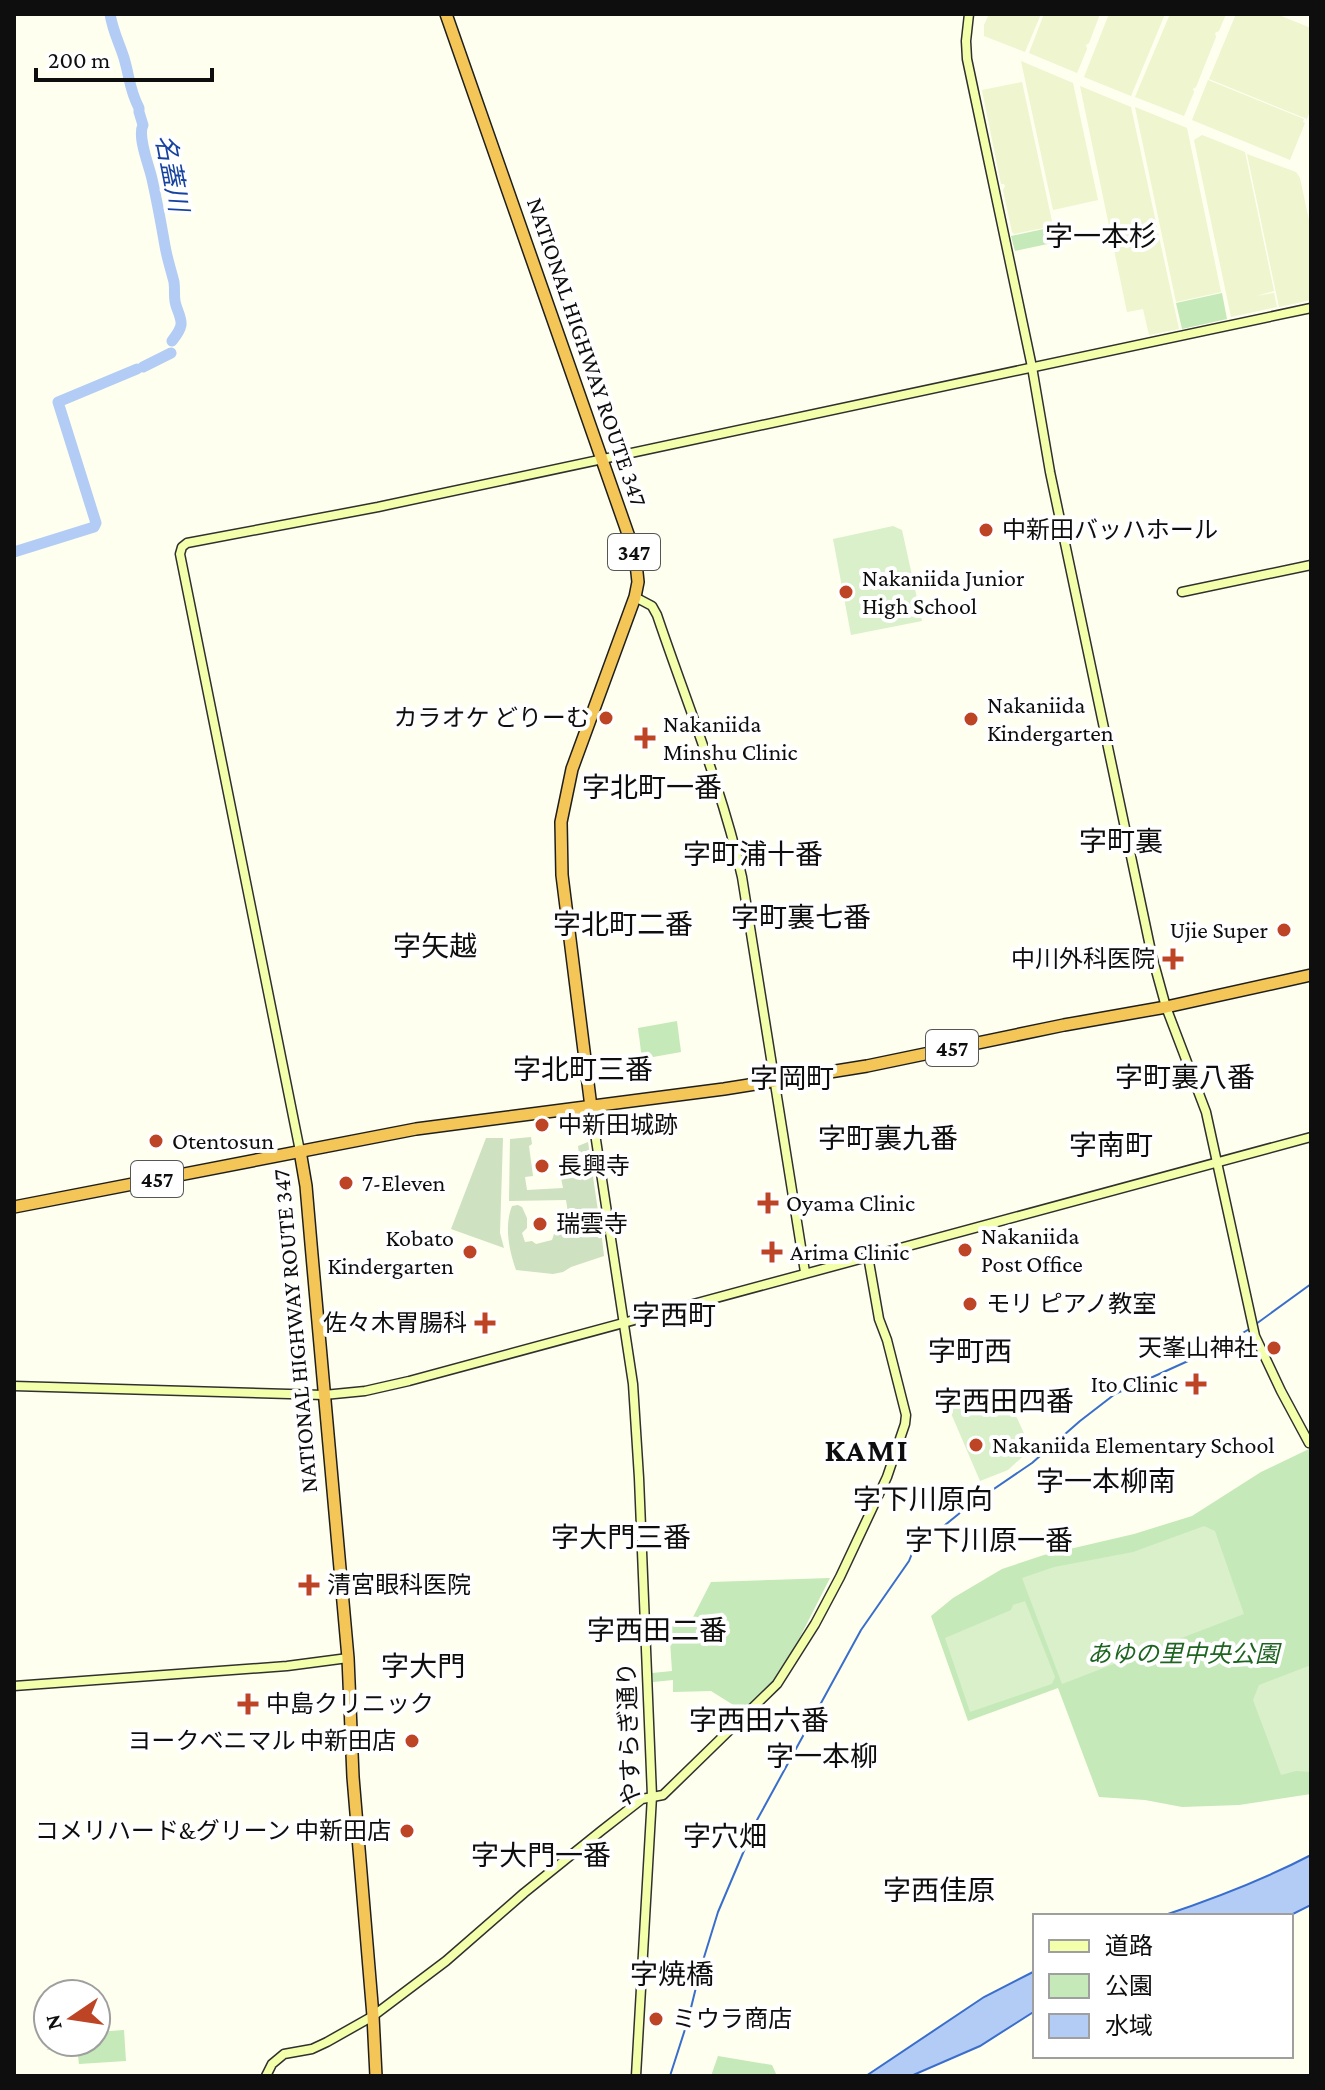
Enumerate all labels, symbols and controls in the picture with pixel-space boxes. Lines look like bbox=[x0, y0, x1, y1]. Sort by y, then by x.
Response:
scale bar bbox=[36, 32, 212, 82]
text: 200 m bbox=[48, 46, 110, 73]
water label: 名蓋川 bbox=[150, 132, 194, 217]
street label: NATIONAL HIGHWAY ROUTE 347 bbox=[522, 194, 653, 510]
district label: 字一本杉 bbox=[1045, 221, 1157, 252]
place label: 中新田バッハホール bbox=[1002, 516, 1218, 543]
marker: 中新田バッハホール bbox=[977, 521, 995, 539]
road number: 347 bbox=[608, 534, 660, 570]
place label: Nakaniida Junior High School bbox=[862, 564, 1025, 619]
marker: Nakaniida Junior High School bbox=[837, 583, 855, 601]
place label: Nakaniida Kindergarten bbox=[987, 691, 1114, 746]
place label: カラオケ どりーむ bbox=[394, 704, 590, 731]
marker: カラオケ どりーむ bbox=[597, 709, 615, 727]
place label: Nakaniida Minshu Clinic bbox=[663, 710, 798, 765]
marker: Nakaniida Kindergarten bbox=[962, 710, 980, 728]
marker: Nakaniida Minshu Clinic bbox=[634, 727, 656, 749]
district label: 字北町一番 bbox=[582, 772, 722, 803]
district label: 字町裏 bbox=[1079, 826, 1163, 857]
district label: 字町浦十番 bbox=[683, 839, 823, 870]
district label: 字町裏七番 bbox=[731, 902, 871, 933]
district label: 字北町二番 bbox=[553, 909, 693, 940]
place label: Ujie Super bbox=[1170, 916, 1268, 943]
marker: Ujie Super bbox=[1275, 921, 1293, 939]
district label: 字矢越 bbox=[393, 931, 477, 962]
place label: 中川外科医院 bbox=[1011, 945, 1155, 972]
marker: 中川外科医院 bbox=[1162, 948, 1184, 970]
road number: 457 bbox=[926, 1030, 978, 1066]
district label: 字北町三番 bbox=[513, 1054, 653, 1085]
district label: 字町裏八番 bbox=[1115, 1062, 1255, 1093]
district label: 字岡町 bbox=[750, 1063, 834, 1094]
place label: 中新田城跡 bbox=[558, 1111, 678, 1138]
marker: 中新田城跡 bbox=[533, 1116, 551, 1134]
district label: 字町裏九番 bbox=[818, 1123, 958, 1154]
place label: Otentosun bbox=[172, 1127, 274, 1154]
district label: 字南町 bbox=[1069, 1130, 1153, 1161]
marker: Otentosun bbox=[147, 1132, 165, 1150]
place label: 長興寺 bbox=[558, 1152, 630, 1179]
marker: 長興寺 bbox=[533, 1157, 551, 1175]
road number: 457 bbox=[131, 1161, 183, 1197]
street label: NATIONAL HIGHWAY ROUTE 347 bbox=[267, 1168, 322, 1494]
place label: 7-Eleven bbox=[362, 1169, 446, 1196]
marker: 7-Eleven bbox=[337, 1174, 355, 1192]
place label: Oyama Clinic bbox=[786, 1189, 915, 1216]
marker: Oyama Clinic bbox=[757, 1192, 779, 1214]
place label: 瑞雲寺 bbox=[556, 1210, 628, 1237]
marker: 瑞雲寺 bbox=[531, 1215, 549, 1233]
place label: Nakaniida Post Office bbox=[981, 1222, 1083, 1277]
place label: Kobato Kindergarten bbox=[327, 1224, 454, 1279]
place label: Arima Clinic bbox=[790, 1238, 909, 1265]
marker: Arima Clinic bbox=[761, 1241, 783, 1263]
marker: Nakaniida Post Office bbox=[956, 1241, 974, 1259]
marker: Kobato Kindergarten bbox=[461, 1243, 479, 1261]
place label: モリ ピアノ教室 bbox=[986, 1290, 1156, 1317]
marker: モリ ピアノ教室 bbox=[961, 1295, 979, 1313]
district label: 字西町 bbox=[632, 1300, 716, 1331]
place label: 佐々木胃腸科 bbox=[323, 1309, 467, 1336]
marker: 佐々木胃腸科 bbox=[474, 1312, 496, 1334]
place label: 天峯山神社 bbox=[1138, 1334, 1258, 1361]
district label: 字町西 bbox=[928, 1336, 1012, 1367]
marker: 天峯山神社 bbox=[1265, 1339, 1283, 1357]
place label: Ito Clinic bbox=[1091, 1370, 1178, 1397]
marker: Ito Clinic bbox=[1185, 1373, 1207, 1395]
district label: 字西田四番 bbox=[934, 1386, 1074, 1417]
place label: Nakaniida Elementary School bbox=[992, 1431, 1275, 1458]
district label: KAMI bbox=[824, 1432, 910, 1468]
marker: Nakaniida Elementary School bbox=[967, 1436, 985, 1454]
district label: 字一本柳南 bbox=[1036, 1466, 1176, 1497]
district label: 字下川原向 bbox=[853, 1484, 993, 1515]
district label: 字大門三番 bbox=[551, 1522, 691, 1553]
district label: 字下川原一番 bbox=[905, 1525, 1073, 1556]
place label: 清宮眼科医院 bbox=[327, 1571, 471, 1598]
marker: 清宮眼科医院 bbox=[298, 1574, 320, 1596]
district label: 字西田二番 bbox=[587, 1615, 727, 1646]
park label: あゆの里中央公園 bbox=[1087, 1640, 1282, 1667]
district label: 字大門 bbox=[381, 1651, 465, 1682]
street label: やすらぎ通り bbox=[612, 1662, 645, 1806]
place label: 中島クリニック bbox=[266, 1690, 434, 1717]
marker: 中島クリニック bbox=[237, 1693, 259, 1715]
district label: 字西田六番 bbox=[689, 1705, 829, 1736]
place label: ヨークベニマル 中新田店 bbox=[128, 1727, 396, 1754]
marker: ヨークベニマル 中新田店 bbox=[403, 1732, 421, 1750]
district label: 字一本柳 bbox=[766, 1741, 878, 1772]
place label: コメリハード&グリーン 中新田店 bbox=[35, 1817, 391, 1844]
district label: 字穴畑 bbox=[683, 1821, 767, 1852]
marker: コメリハード&グリーン 中新田店 bbox=[398, 1822, 416, 1840]
district label: 字大門一番 bbox=[471, 1840, 611, 1871]
district label: 字西佳原 bbox=[883, 1875, 995, 1906]
legend bbox=[1033, 1914, 1293, 2058]
text: 道路 bbox=[1105, 1932, 1153, 1959]
district label: 字焼橋 bbox=[630, 1959, 714, 1990]
text: 公園 bbox=[1105, 1972, 1153, 1999]
north arrow bbox=[32, 1978, 112, 2058]
place label: ミウラ商店 bbox=[672, 2005, 792, 2032]
marker: ミウラ商店 bbox=[647, 2010, 665, 2028]
text: N bbox=[39, 2012, 67, 2033]
text: 水域 bbox=[1105, 2012, 1153, 2039]

